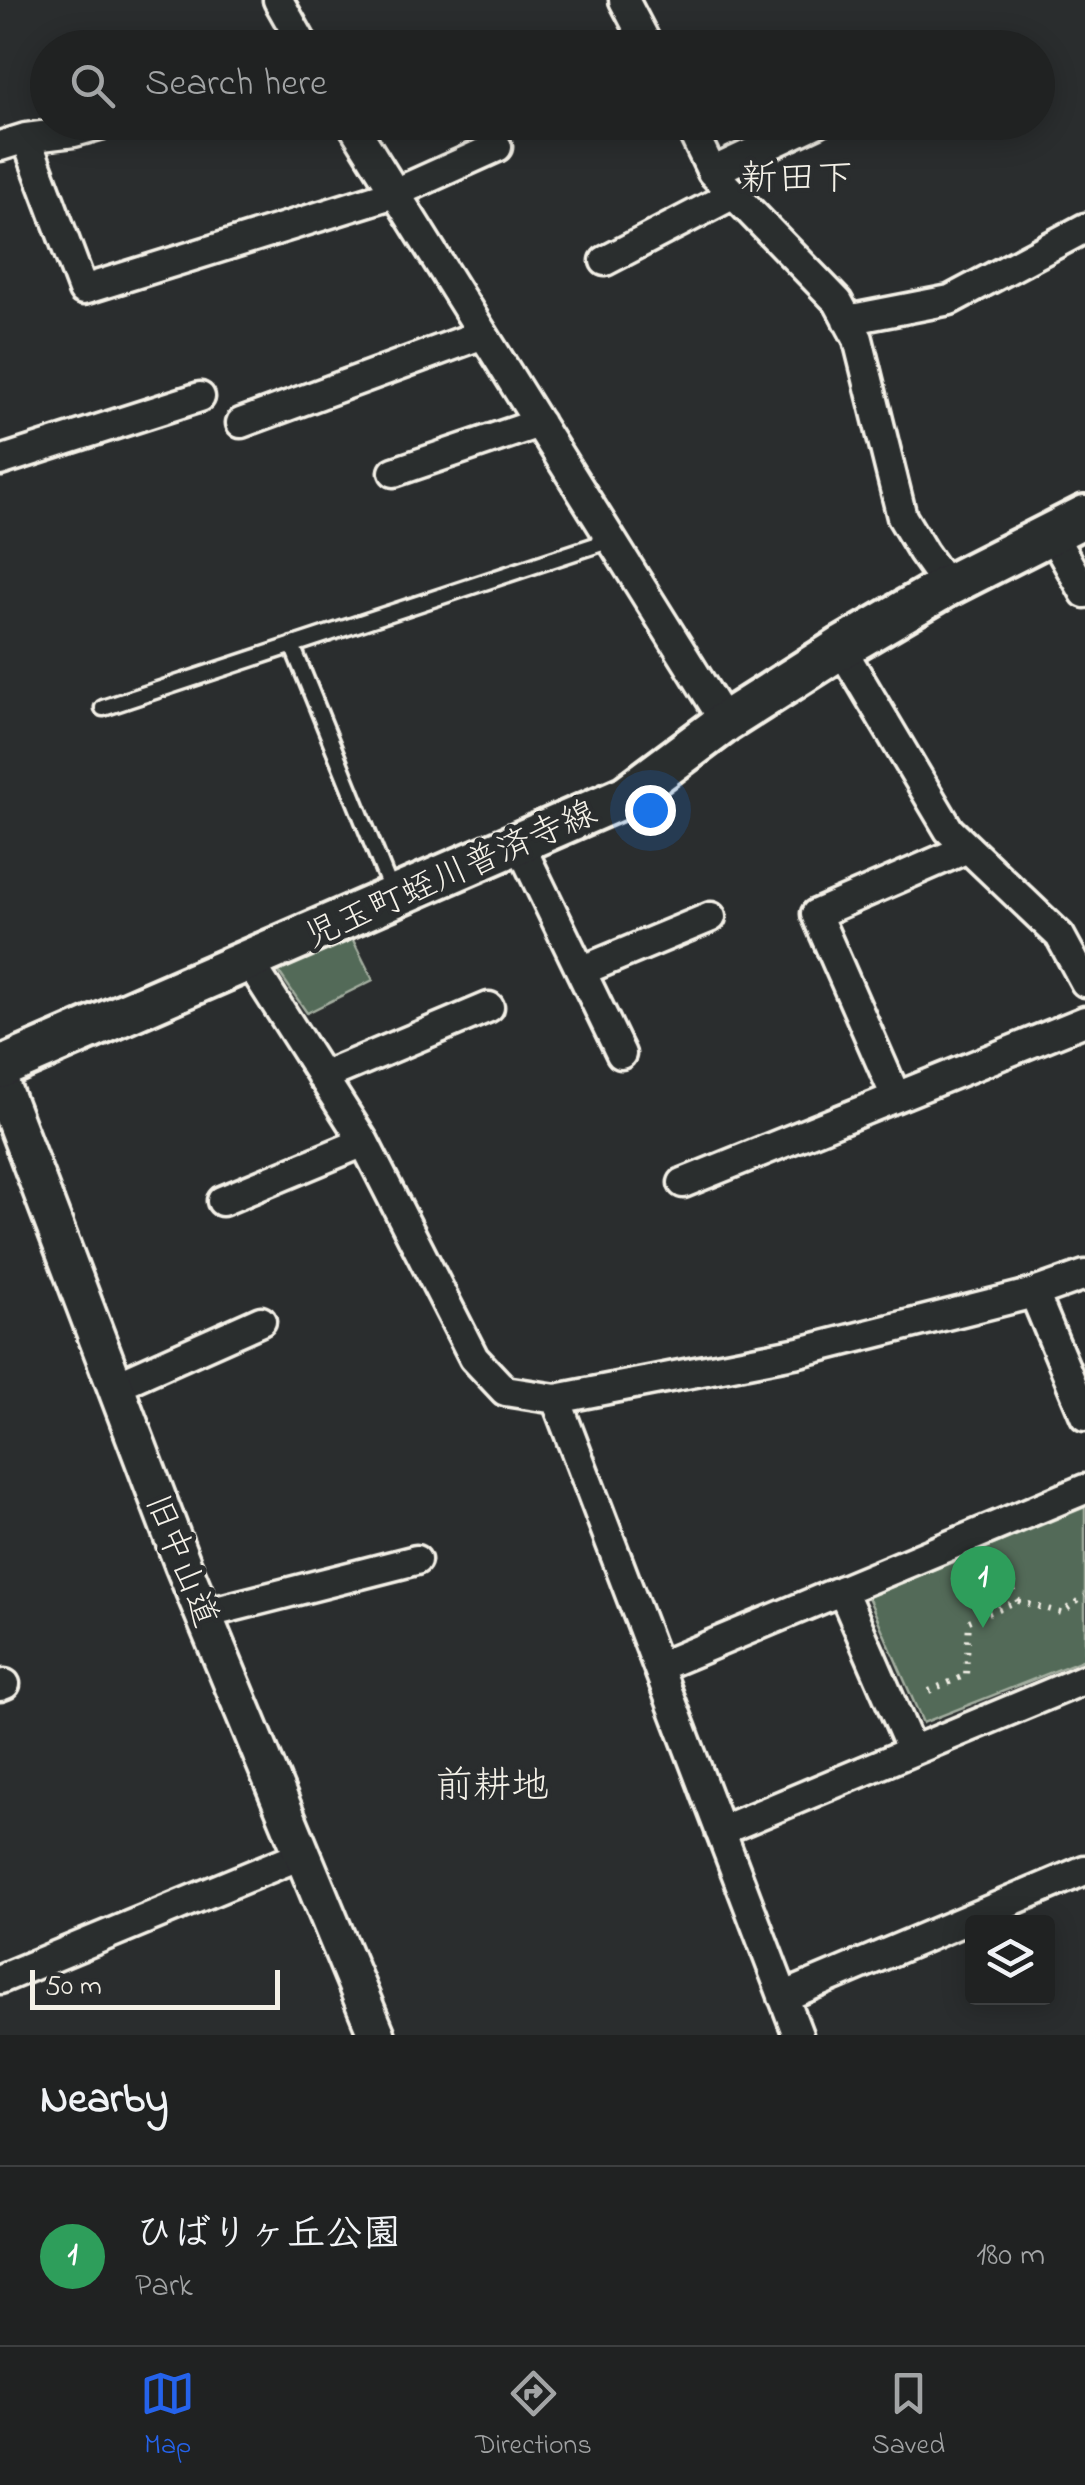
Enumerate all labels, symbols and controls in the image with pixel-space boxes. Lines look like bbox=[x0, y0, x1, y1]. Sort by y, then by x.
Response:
search box bbox=[30, 30, 1055, 140]
text: Search here bbox=[145, 57, 327, 113]
icon: search bbox=[65, 58, 120, 113]
district label: 新田下 bbox=[740, 153, 854, 209]
your location bbox=[625, 785, 676, 836]
street label: 児玉町蛭川普済寺線 bbox=[297, 789, 606, 964]
street label: 旧中山道 bbox=[130, 1487, 230, 1636]
pin: 1 bbox=[950, 1546, 1016, 1628]
district label: 前耕地 bbox=[435, 1760, 549, 1816]
map controls bbox=[965, 1915, 1055, 2005]
button: layers bbox=[965, 1915, 1055, 2005]
scale bar bbox=[30, 1965, 280, 2010]
text: 50 m bbox=[45, 1967, 102, 2008]
text: Nearby bbox=[40, 2070, 168, 2131]
text: ひばりヶ丘公園 bbox=[135, 2208, 401, 2264]
text: 1 bbox=[67, 2233, 78, 2280]
text: 180 m bbox=[976, 2233, 1045, 2280]
text: Park bbox=[135, 2264, 193, 2311]
tab: Map bbox=[140, 2366, 195, 2467]
tab: Directions bbox=[475, 2366, 592, 2467]
tab: Saved bbox=[872, 2366, 945, 2467]

